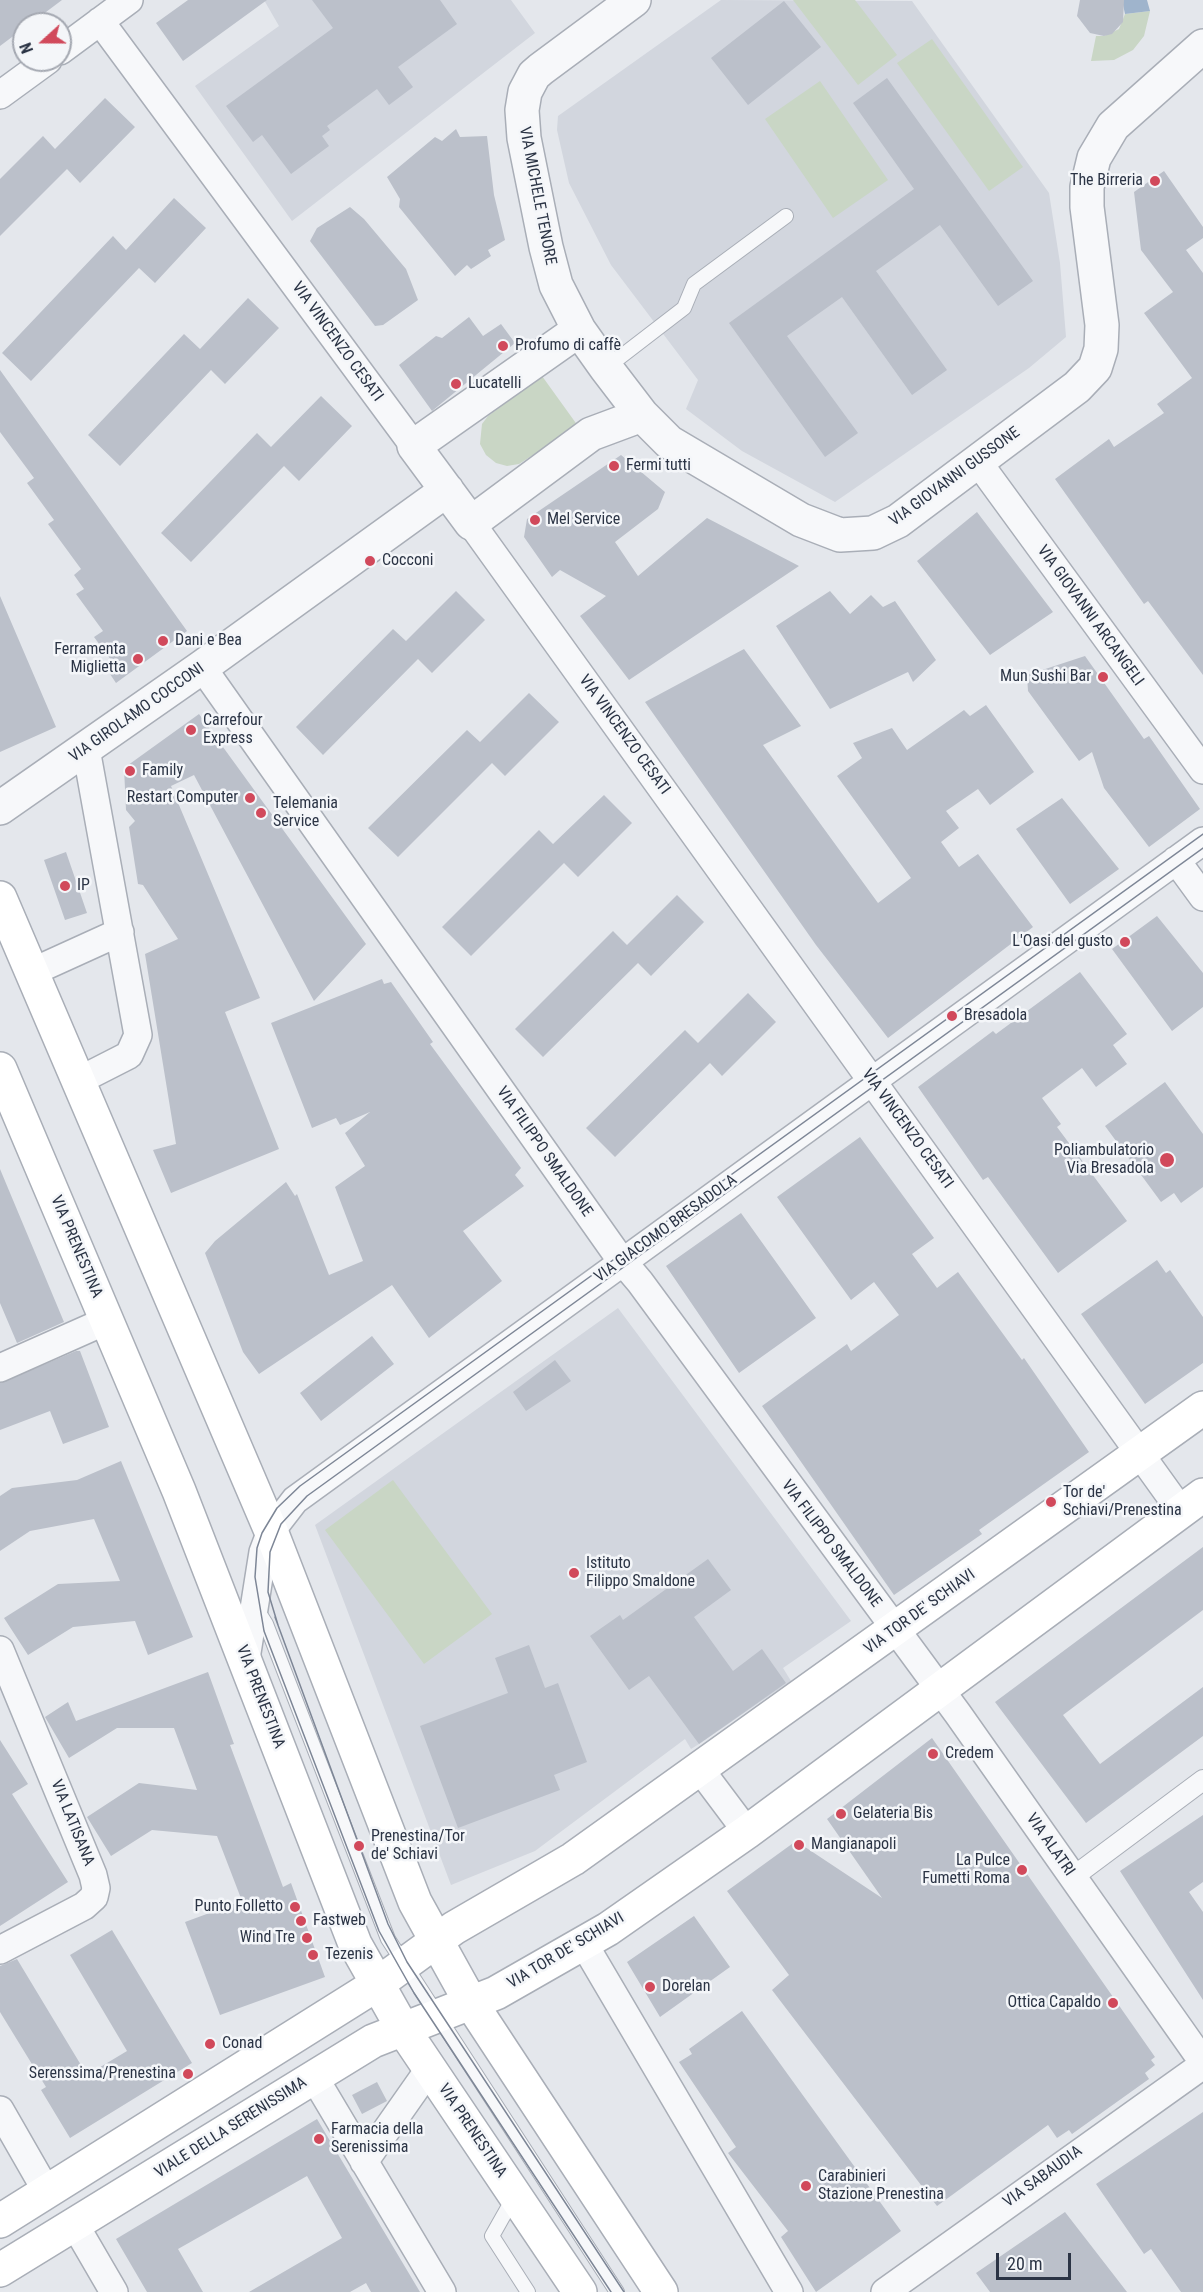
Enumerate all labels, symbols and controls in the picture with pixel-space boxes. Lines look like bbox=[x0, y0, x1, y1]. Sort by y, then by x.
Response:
north arrow bbox=[12, 12, 72, 72]
text: N bbox=[16, 40, 37, 56]
street label: VIA MICHELE TENORE bbox=[514, 125, 560, 267]
place label: The Birreria bbox=[1070, 171, 1143, 191]
marker: The Birreria bbox=[1148, 174, 1162, 188]
street label: VIA VINCENZO CESATI bbox=[287, 278, 387, 406]
place label: Profumo di caffè bbox=[515, 336, 621, 356]
marker: Profumo di caffè bbox=[496, 339, 510, 353]
place label: Lucatelli bbox=[468, 374, 521, 394]
marker: Lucatelli bbox=[449, 377, 463, 391]
street label: VIA GIOVANNI GUSSONE bbox=[886, 423, 1024, 531]
place label: Fermi tutti bbox=[626, 456, 691, 476]
marker: Fermi tutti bbox=[607, 459, 621, 473]
place label: Mel Service bbox=[547, 510, 620, 530]
marker: Mel Service bbox=[528, 513, 542, 527]
street label: VIA GIOVANNI ARCANGELI bbox=[1033, 542, 1147, 690]
place label: Cocconi bbox=[382, 551, 433, 571]
marker: Cocconi bbox=[363, 554, 377, 568]
place label: Dani e Bea bbox=[175, 631, 242, 651]
marker: Dani e Bea bbox=[156, 634, 170, 648]
place label: Ferramenta Miglietta bbox=[54, 640, 126, 678]
marker: Ferramenta Miglietta bbox=[131, 652, 145, 666]
street label: VIA GIROLAMO COCCONI bbox=[66, 659, 208, 767]
place label: Mun Sushi Bar bbox=[1000, 667, 1091, 687]
marker: Mun Sushi Bar bbox=[1096, 670, 1110, 684]
street label: VIA VINCENZO CESATI bbox=[574, 671, 674, 799]
place label: Carrefour Express bbox=[203, 711, 263, 749]
marker: Carrefour Express bbox=[184, 723, 198, 737]
place label: Family bbox=[142, 761, 183, 781]
marker: Family bbox=[123, 764, 137, 778]
place label: Restart Computer bbox=[127, 788, 238, 808]
marker: Restart Computer bbox=[243, 791, 257, 805]
place label: Telemania Service bbox=[273, 794, 338, 832]
marker: Telemania Service bbox=[254, 806, 268, 820]
place label: IP bbox=[77, 876, 90, 896]
marker: IP bbox=[58, 879, 72, 893]
place label: L'Oasi del gusto bbox=[1012, 932, 1113, 952]
marker: L'Oasi del gusto bbox=[1118, 935, 1132, 949]
place label: Bresadola bbox=[964, 1006, 1027, 1026]
marker: Bresadola bbox=[945, 1009, 959, 1023]
street label: VIA VINCENZO CESATI bbox=[857, 1065, 957, 1193]
street label: VIA FILIPPO SMALDONE bbox=[492, 1083, 596, 1221]
place label: Poliambulatorio Via Bresadola bbox=[1054, 1141, 1154, 1179]
marker: Poliambulatorio Via Bresadola bbox=[1158, 1151, 1176, 1169]
street label: VIA GIACOMO BRESADOLA bbox=[591, 1171, 741, 1287]
street label: VIA PRENESTINA bbox=[46, 1193, 106, 1301]
street label: VIA FILIPPO SMALDONE bbox=[777, 1477, 885, 1611]
place label: Tor de' Schiavi/Prenestina bbox=[1063, 1483, 1182, 1521]
marker: Tor de' Schiavi/Prenestina bbox=[1044, 1495, 1058, 1509]
place label: Istituto Filippo Smaldone bbox=[586, 1554, 695, 1592]
street label: VIA TOR DE' SCHIAVI bbox=[861, 1565, 979, 1659]
marker: Istituto Filippo Smaldone bbox=[567, 1566, 581, 1580]
street label: VIA PRENESTINA bbox=[231, 1643, 289, 1751]
place label: Credem bbox=[945, 1744, 994, 1764]
marker: Credem bbox=[926, 1747, 940, 1761]
street label: VIA LATISANA bbox=[46, 1777, 98, 1869]
place label: Gelateria Bis bbox=[853, 1804, 933, 1824]
marker: Gelateria Bis bbox=[834, 1807, 848, 1821]
street label: VIA ALATRI bbox=[1021, 1810, 1079, 1880]
place label: Prenestina/Tor de' Schiavi bbox=[371, 1827, 465, 1865]
place label: Mangianapoli bbox=[811, 1835, 896, 1855]
marker: Mangianapoli bbox=[792, 1838, 806, 1852]
marker: Prenestina/Tor de' Schiavi bbox=[352, 1839, 366, 1853]
place label: La Pulce Fumetti Roma bbox=[922, 1851, 1010, 1889]
marker: La Pulce Fumetti Roma bbox=[1015, 1863, 1029, 1877]
place label: Punto Folletto bbox=[195, 1897, 283, 1917]
marker: Punto Folletto bbox=[288, 1900, 302, 1914]
street label: VIA TOR DE' SCHIAVI bbox=[504, 1909, 628, 1993]
place label: Fastweb bbox=[313, 1911, 366, 1931]
marker: Fastweb bbox=[294, 1914, 308, 1928]
place label: Wind Tre bbox=[240, 1928, 295, 1948]
marker: Wind Tre bbox=[300, 1931, 314, 1945]
place label: Tezenis bbox=[325, 1945, 373, 1965]
marker: Tezenis bbox=[306, 1948, 320, 1962]
place label: Dorelan bbox=[662, 1977, 710, 1997]
marker: Dorelan bbox=[643, 1980, 657, 1994]
place label: Ottica Capaldo bbox=[1008, 1993, 1101, 2013]
marker: Ottica Capaldo bbox=[1106, 1996, 1120, 2010]
place label: Conad bbox=[222, 2034, 262, 2054]
marker: Conad bbox=[203, 2037, 217, 2051]
place label: Serenssima/Prenestina bbox=[29, 2064, 176, 2084]
marker: Serenssima/Prenestina bbox=[181, 2067, 195, 2081]
street label: VIALE DELLA SERENISSIMA bbox=[151, 2073, 311, 2183]
street label: VIA PRENESTINA bbox=[434, 2080, 510, 2182]
place label: Farmacia della Serenissima bbox=[331, 2120, 424, 2158]
marker: Farmacia della Serenissima bbox=[312, 2132, 326, 2146]
street label: VIA SABAUDIA bbox=[1000, 2142, 1086, 2212]
place label: Carabinieri Stazione Prenestina bbox=[818, 2167, 944, 2205]
marker: Carabinieri Stazione Prenestina bbox=[799, 2179, 813, 2193]
scale bar bbox=[999, 2241, 1074, 2279]
text: 20 m bbox=[1007, 2253, 1042, 2274]

